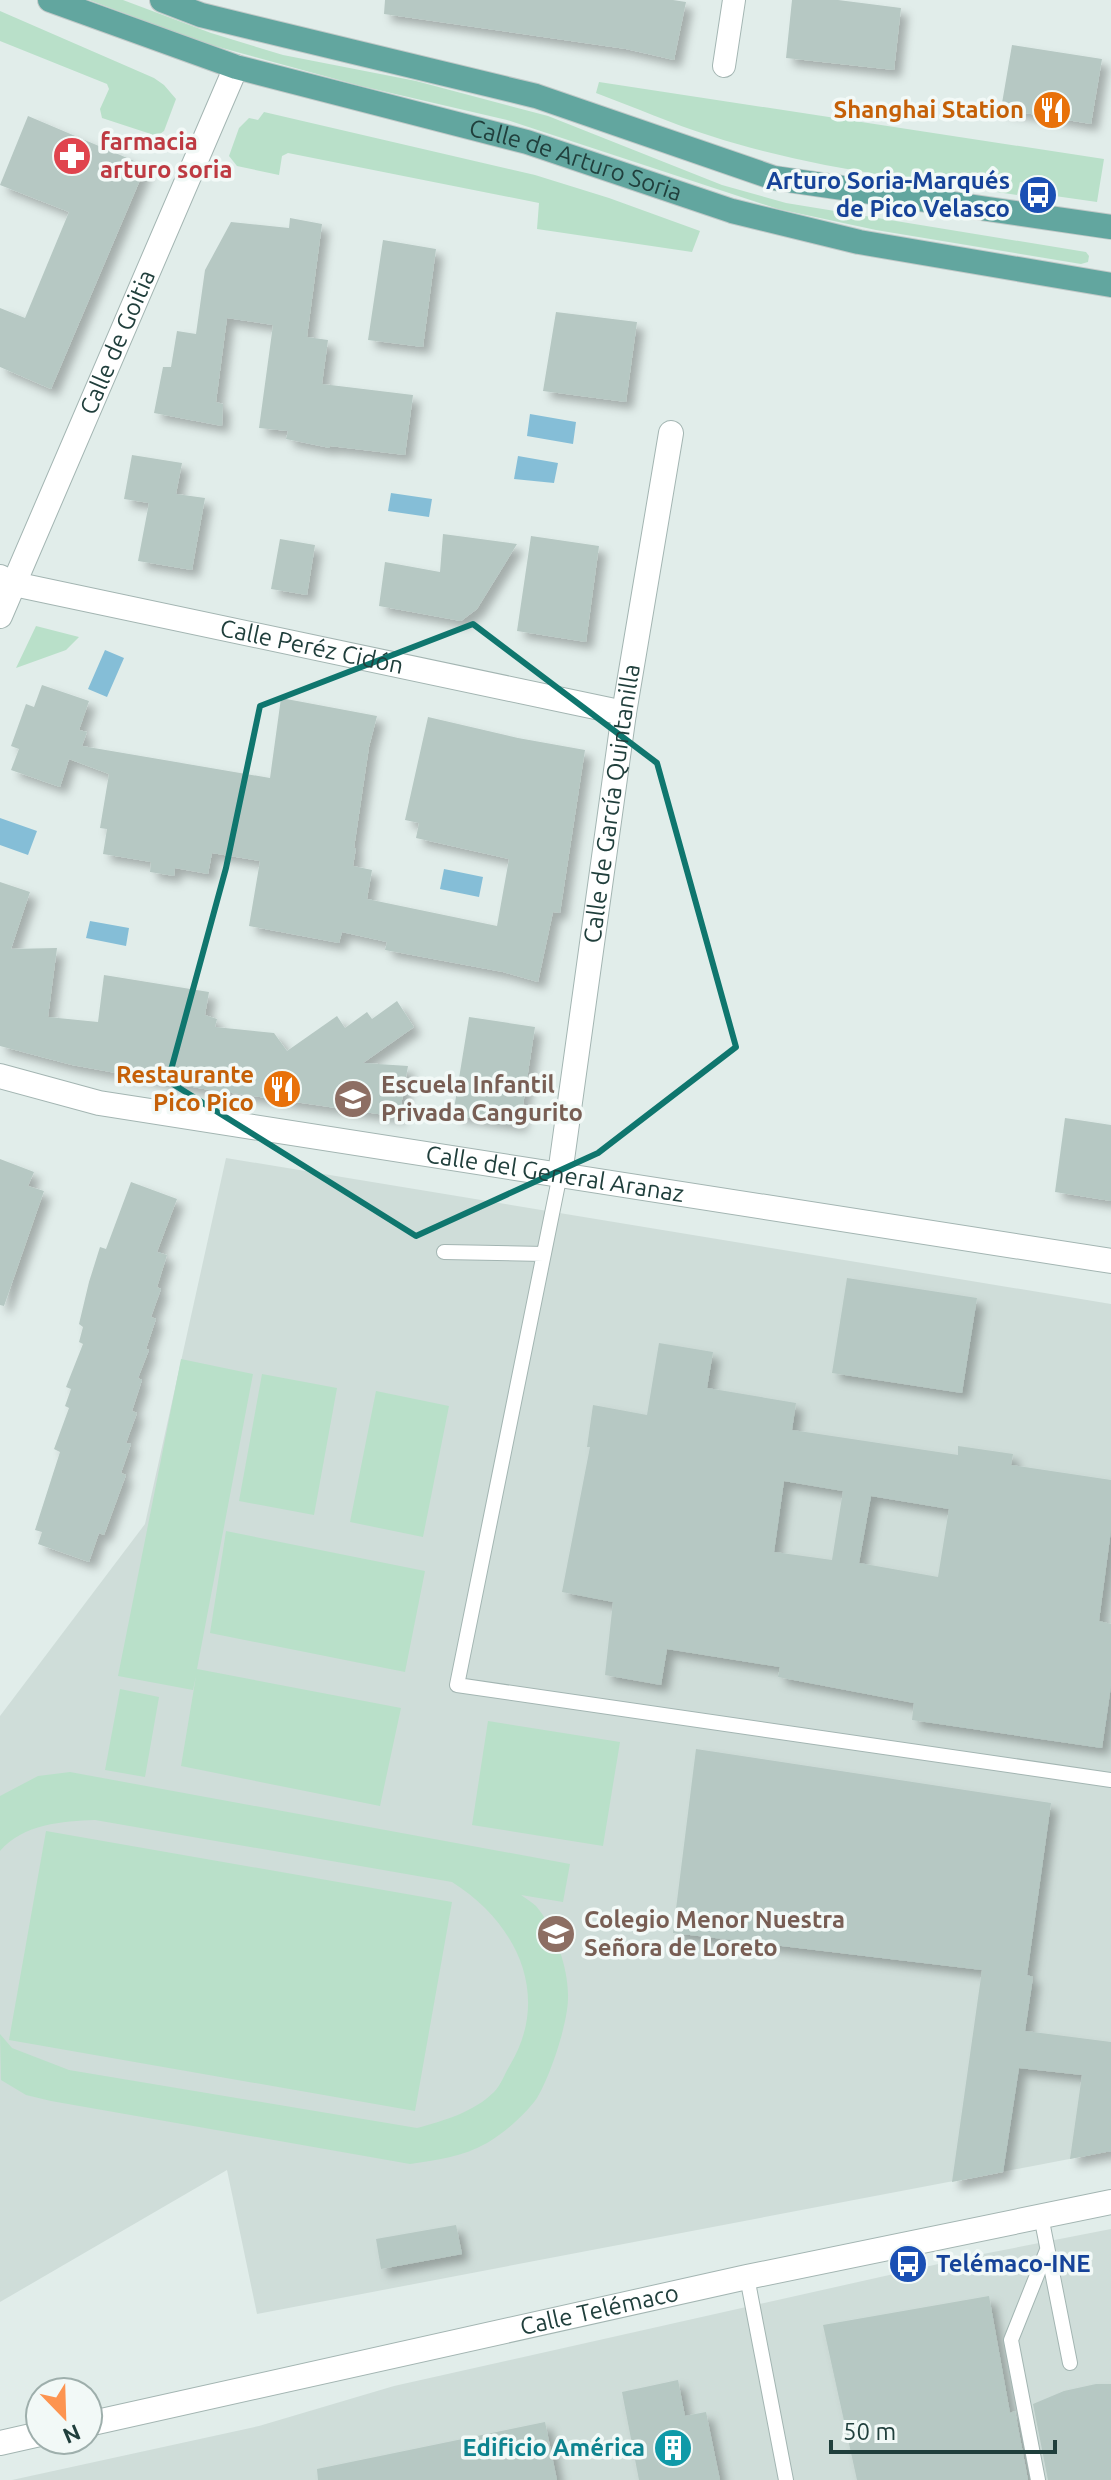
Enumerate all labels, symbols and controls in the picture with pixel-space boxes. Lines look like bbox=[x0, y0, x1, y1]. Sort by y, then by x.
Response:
restaurant icon: Shanghai Station bbox=[1031, 89, 1073, 131]
place label: Shanghai Station bbox=[834, 96, 1024, 123]
street label: Calle de Arturo Soria bbox=[467, 114, 686, 206]
place label: farmacia arturo soria bbox=[100, 128, 232, 183]
pharmacy icon: farmacia arturo soria bbox=[51, 135, 93, 177]
place label: Arturo Soria-Marqués de Pico Velasco bbox=[766, 167, 1010, 222]
bus stop icon: Arturo Soria-Marqués de Pico Velasco bbox=[1017, 174, 1059, 216]
street label: Calle de Goitia bbox=[74, 266, 160, 418]
street label: Calle Peréz Cidón bbox=[218, 614, 406, 679]
street label: Calle de García Quintanilla bbox=[578, 662, 645, 945]
place label: Restaurante Pico Pico bbox=[116, 1061, 254, 1116]
restaurant icon: Restaurante Pico Pico bbox=[261, 1068, 303, 1110]
place label: Escuela Infantil Privada Cangurito bbox=[381, 1071, 583, 1126]
school or university icon: Escuela Infantil Privada Cangurito bbox=[332, 1078, 374, 1120]
street label: Calle del General Aranaz bbox=[424, 1140, 686, 1207]
place label: Colegio Menor Nuestra Señora de Loreto bbox=[584, 1906, 845, 1961]
school or university icon: Colegio Menor Nuestra Señora de Loreto bbox=[535, 1913, 577, 1955]
bus stop icon: Telémaco-INE bbox=[887, 2243, 929, 2285]
place label: Telémaco-INE bbox=[936, 2250, 1091, 2277]
street label: Calle Telémaco bbox=[518, 2279, 681, 2340]
north arrow bbox=[24, 2376, 104, 2456]
scale bar bbox=[831, 2404, 1055, 2454]
text: 50 m bbox=[843, 2418, 896, 2445]
text: N bbox=[60, 2420, 84, 2450]
building icon: Edificio América bbox=[652, 2427, 694, 2469]
place label: Edificio América bbox=[463, 2434, 645, 2461]

